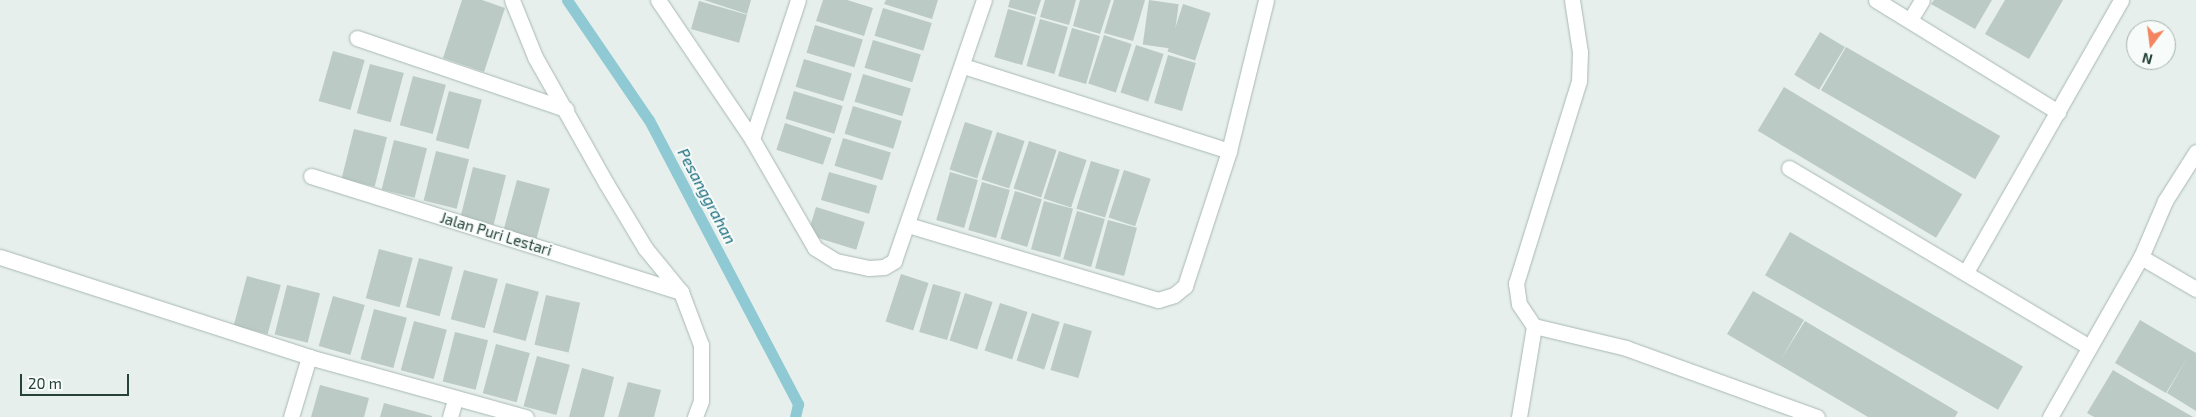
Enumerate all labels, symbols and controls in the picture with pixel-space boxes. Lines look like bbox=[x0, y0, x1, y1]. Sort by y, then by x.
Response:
north arrow bbox=[2126, 20, 2176, 70]
text: N bbox=[2140, 49, 2154, 69]
water label: Pesanggrahan bbox=[674, 145, 740, 247]
street label: Jalan Puri Lestari bbox=[438, 208, 554, 260]
scale bar bbox=[22, 364, 131, 396]
text: 20 m bbox=[28, 374, 62, 392]

